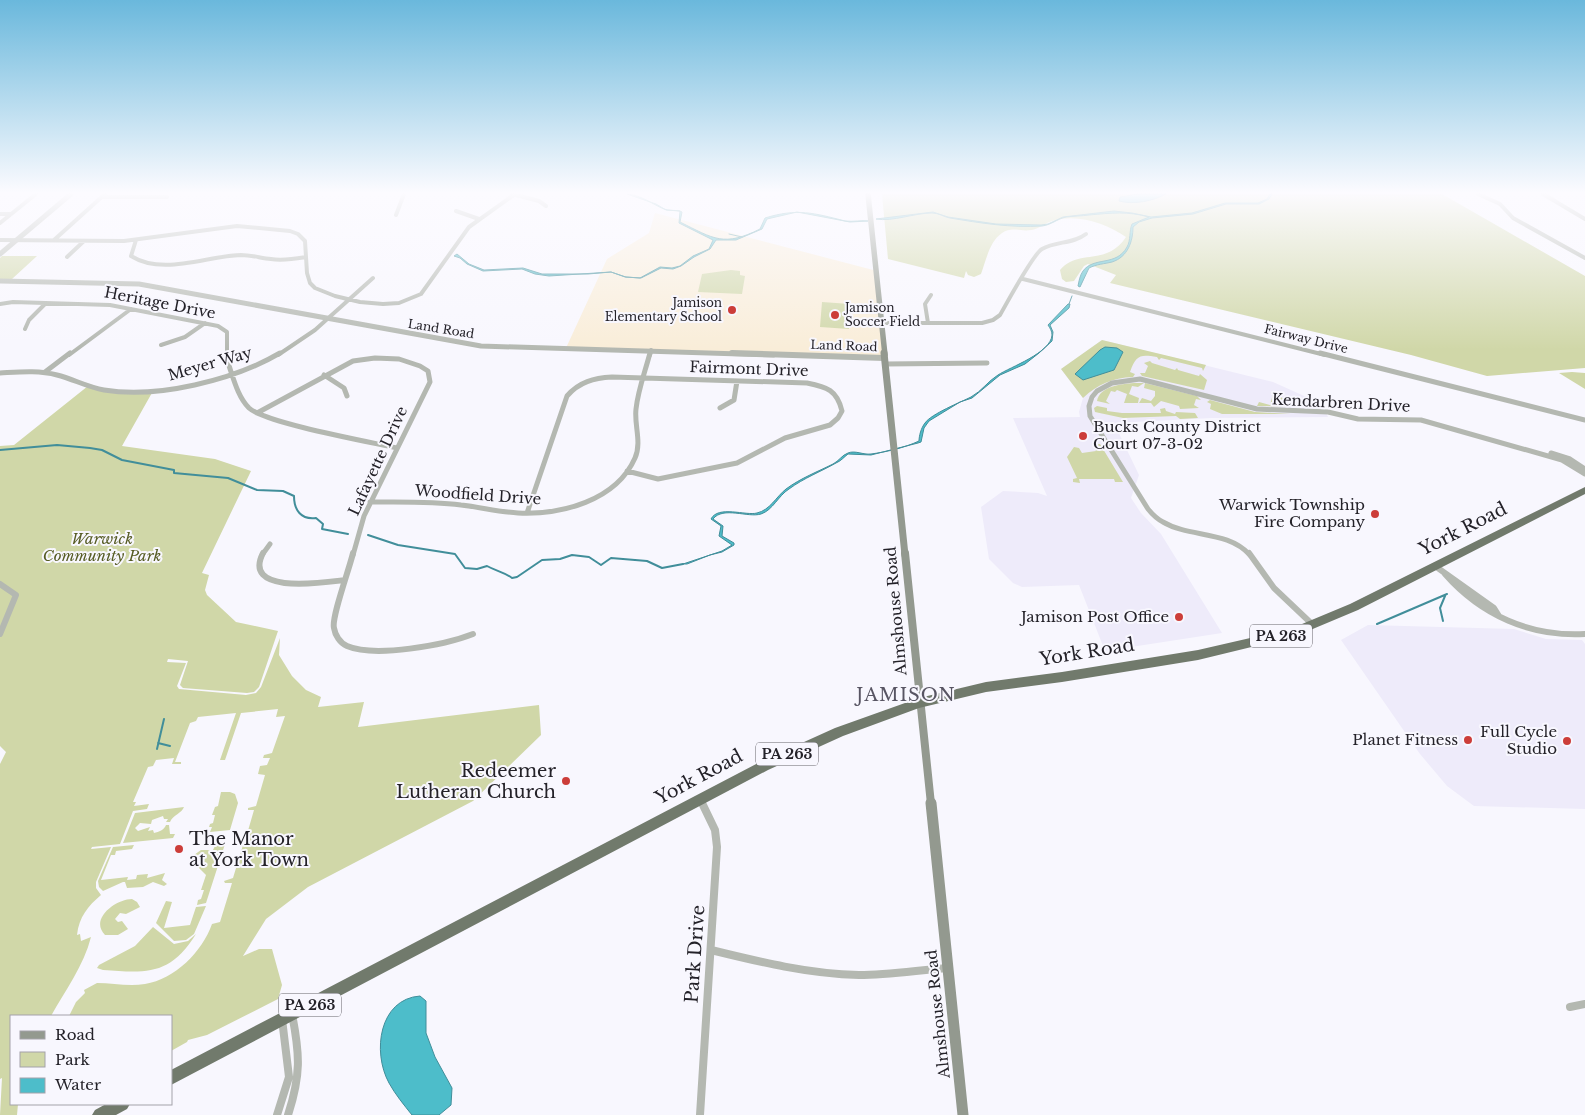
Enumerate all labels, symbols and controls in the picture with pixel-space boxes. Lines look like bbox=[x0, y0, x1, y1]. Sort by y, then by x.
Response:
street label: Heritage Drive bbox=[103, 282, 217, 323]
place label: Jamison Elementary School bbox=[605, 295, 722, 324]
place label: Jamison Soccer Field bbox=[843, 300, 920, 329]
marker: Jamison Elementary School bbox=[726, 304, 738, 316]
marker: Jamison Soccer Field bbox=[829, 309, 841, 321]
street label: Land Road bbox=[407, 316, 475, 341]
street label: Fairway Drive bbox=[1263, 321, 1350, 356]
street label: Land Road bbox=[810, 337, 878, 354]
street label: Meyer Way bbox=[166, 342, 255, 385]
street label: Fairmont Drive bbox=[689, 357, 809, 380]
street label: Kendarbren Drive bbox=[1271, 389, 1411, 416]
street label: Lafayette Drive bbox=[344, 403, 411, 518]
place label: Bucks County District Court 07-3-02 bbox=[1093, 417, 1261, 453]
marker: Bucks County District Court 07-3-02 bbox=[1077, 430, 1089, 442]
street label: Woodfield Drive bbox=[413, 481, 542, 508]
place label: Warwick Township Fire Company bbox=[1218, 495, 1365, 531]
street label: York Road bbox=[1415, 497, 1511, 561]
marker: Warwick Township Fire Company bbox=[1369, 508, 1381, 520]
park label: Warwick Community Park bbox=[43, 529, 161, 565]
street label: Almshouse Road bbox=[880, 546, 911, 677]
place label: Jamison Post Office bbox=[1019, 607, 1169, 626]
marker: Jamison Post Office bbox=[1173, 611, 1185, 623]
road number: PA 263 bbox=[1250, 624, 1312, 648]
street label: York Road bbox=[1037, 634, 1136, 671]
district label: JAMISON bbox=[854, 684, 956, 706]
place label: Full Cycle Studio bbox=[1480, 722, 1557, 758]
place label: Planet Fitness bbox=[1352, 730, 1458, 749]
marker: Planet Fitness bbox=[1462, 734, 1474, 746]
marker: Full Cycle Studio bbox=[1561, 735, 1573, 747]
road number: PA 263 bbox=[756, 742, 818, 766]
street label: York Road bbox=[651, 745, 746, 810]
place label: Redeemer Lutheran Church bbox=[396, 760, 556, 803]
marker: Redeemer Lutheran Church bbox=[560, 775, 572, 787]
place label: The Manor at York Town bbox=[189, 828, 309, 871]
marker: The Manor at York Town bbox=[173, 843, 185, 855]
street label: Park Drive bbox=[681, 904, 709, 1004]
street label: Almshouse Road bbox=[921, 949, 954, 1080]
road number: PA 263 bbox=[279, 994, 341, 1016]
legend bbox=[10, 1015, 172, 1105]
text: Road bbox=[55, 1025, 95, 1044]
text: Park bbox=[55, 1050, 91, 1069]
text: Water bbox=[54, 1075, 102, 1094]

